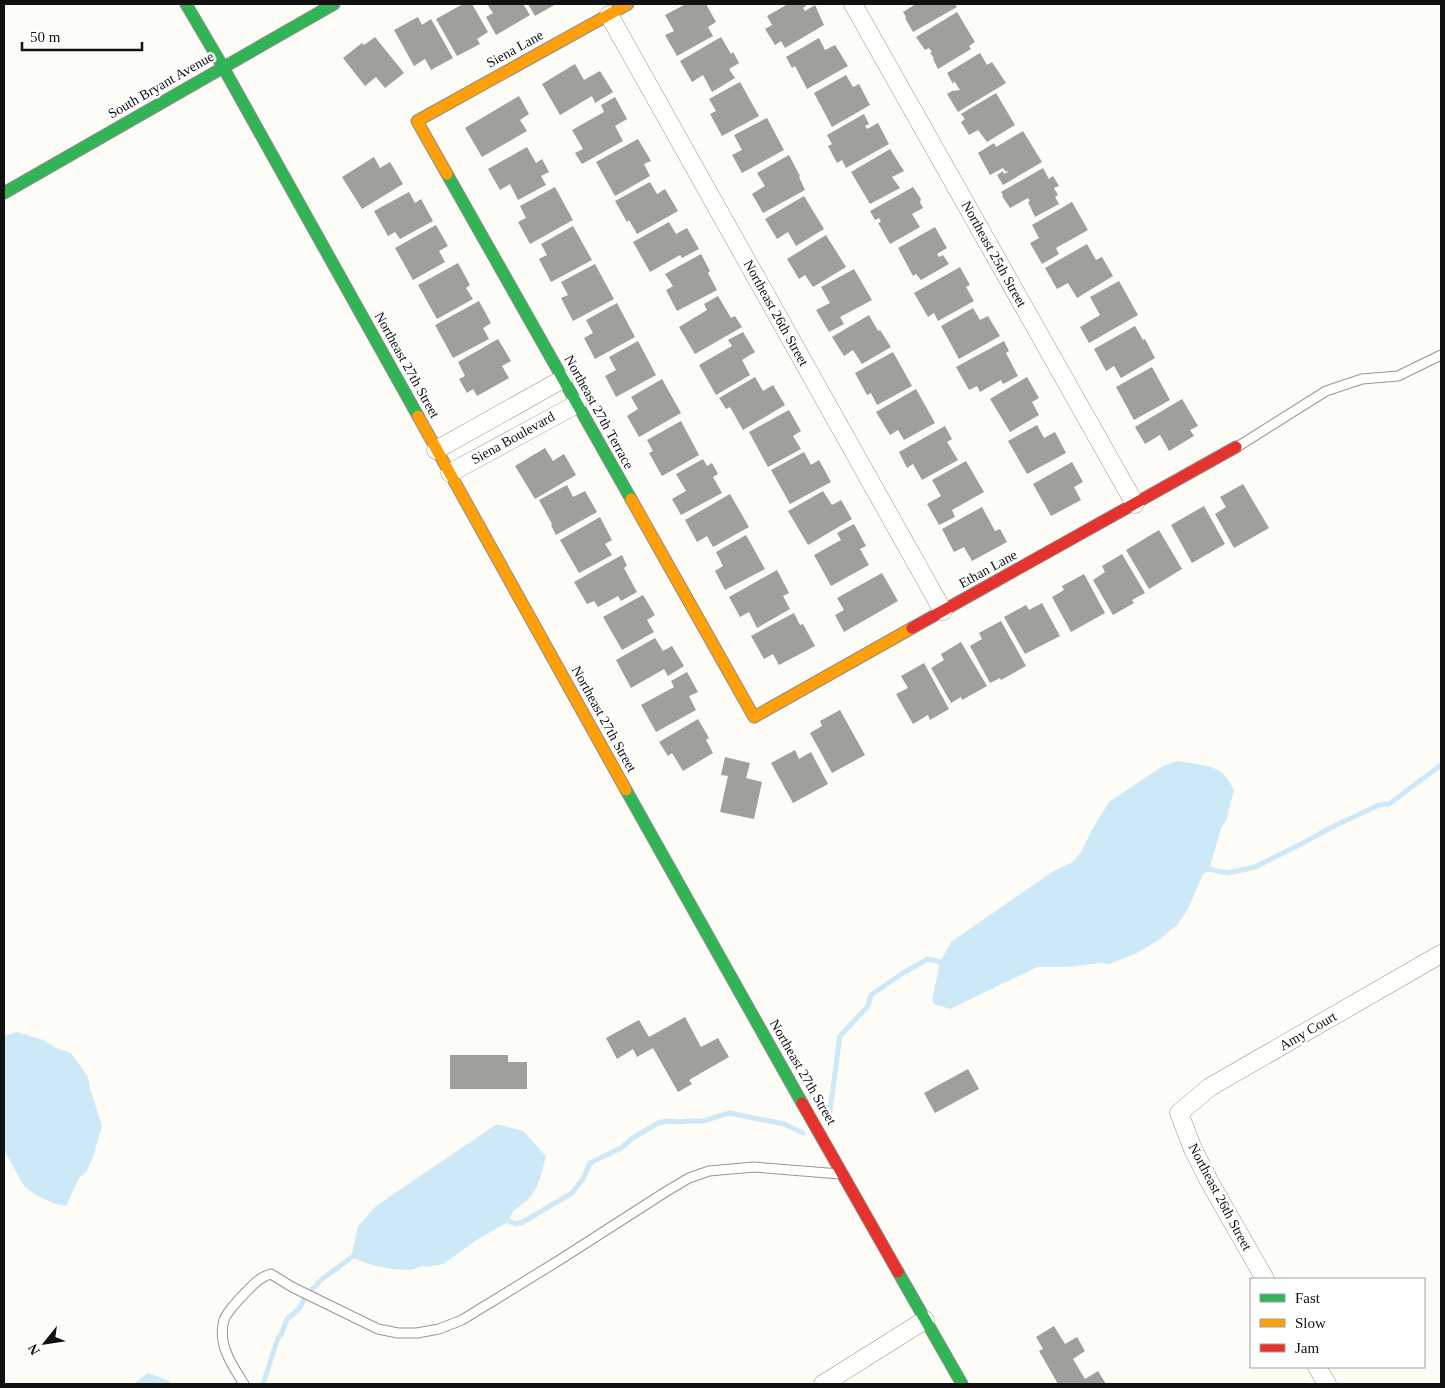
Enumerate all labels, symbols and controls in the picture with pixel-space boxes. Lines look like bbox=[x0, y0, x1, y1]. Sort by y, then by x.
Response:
scale bar bbox=[22, 20, 142, 52]
street label: Siena Lane bbox=[484, 27, 546, 71]
text: 50 m bbox=[30, 29, 61, 45]
street label: South Bryant Avenue bbox=[105, 49, 217, 121]
street label: Northeast 25th Street bbox=[959, 198, 1029, 310]
street label: Northeast 26th Street bbox=[741, 257, 811, 369]
street label: Northeast 27th Street bbox=[372, 309, 442, 421]
street label: Northeast 27th Terrace bbox=[561, 352, 637, 472]
street label: Siena Boulevard bbox=[469, 409, 557, 467]
street label: Ethan Lane bbox=[956, 547, 1020, 591]
street label: Northeast 27th Street bbox=[569, 663, 639, 775]
street label: Amy Court bbox=[1277, 1009, 1339, 1053]
street label: Northeast 27th Street bbox=[767, 1017, 839, 1127]
street label: Northeast 26th Street bbox=[1185, 1141, 1255, 1253]
legend bbox=[1250, 1278, 1425, 1368]
text: Fast bbox=[1295, 1290, 1321, 1306]
text: Slow bbox=[1295, 1315, 1326, 1331]
north arrow bbox=[20, 1318, 70, 1368]
text: Jam bbox=[1295, 1340, 1319, 1356]
text: N bbox=[25, 1341, 43, 1357]

